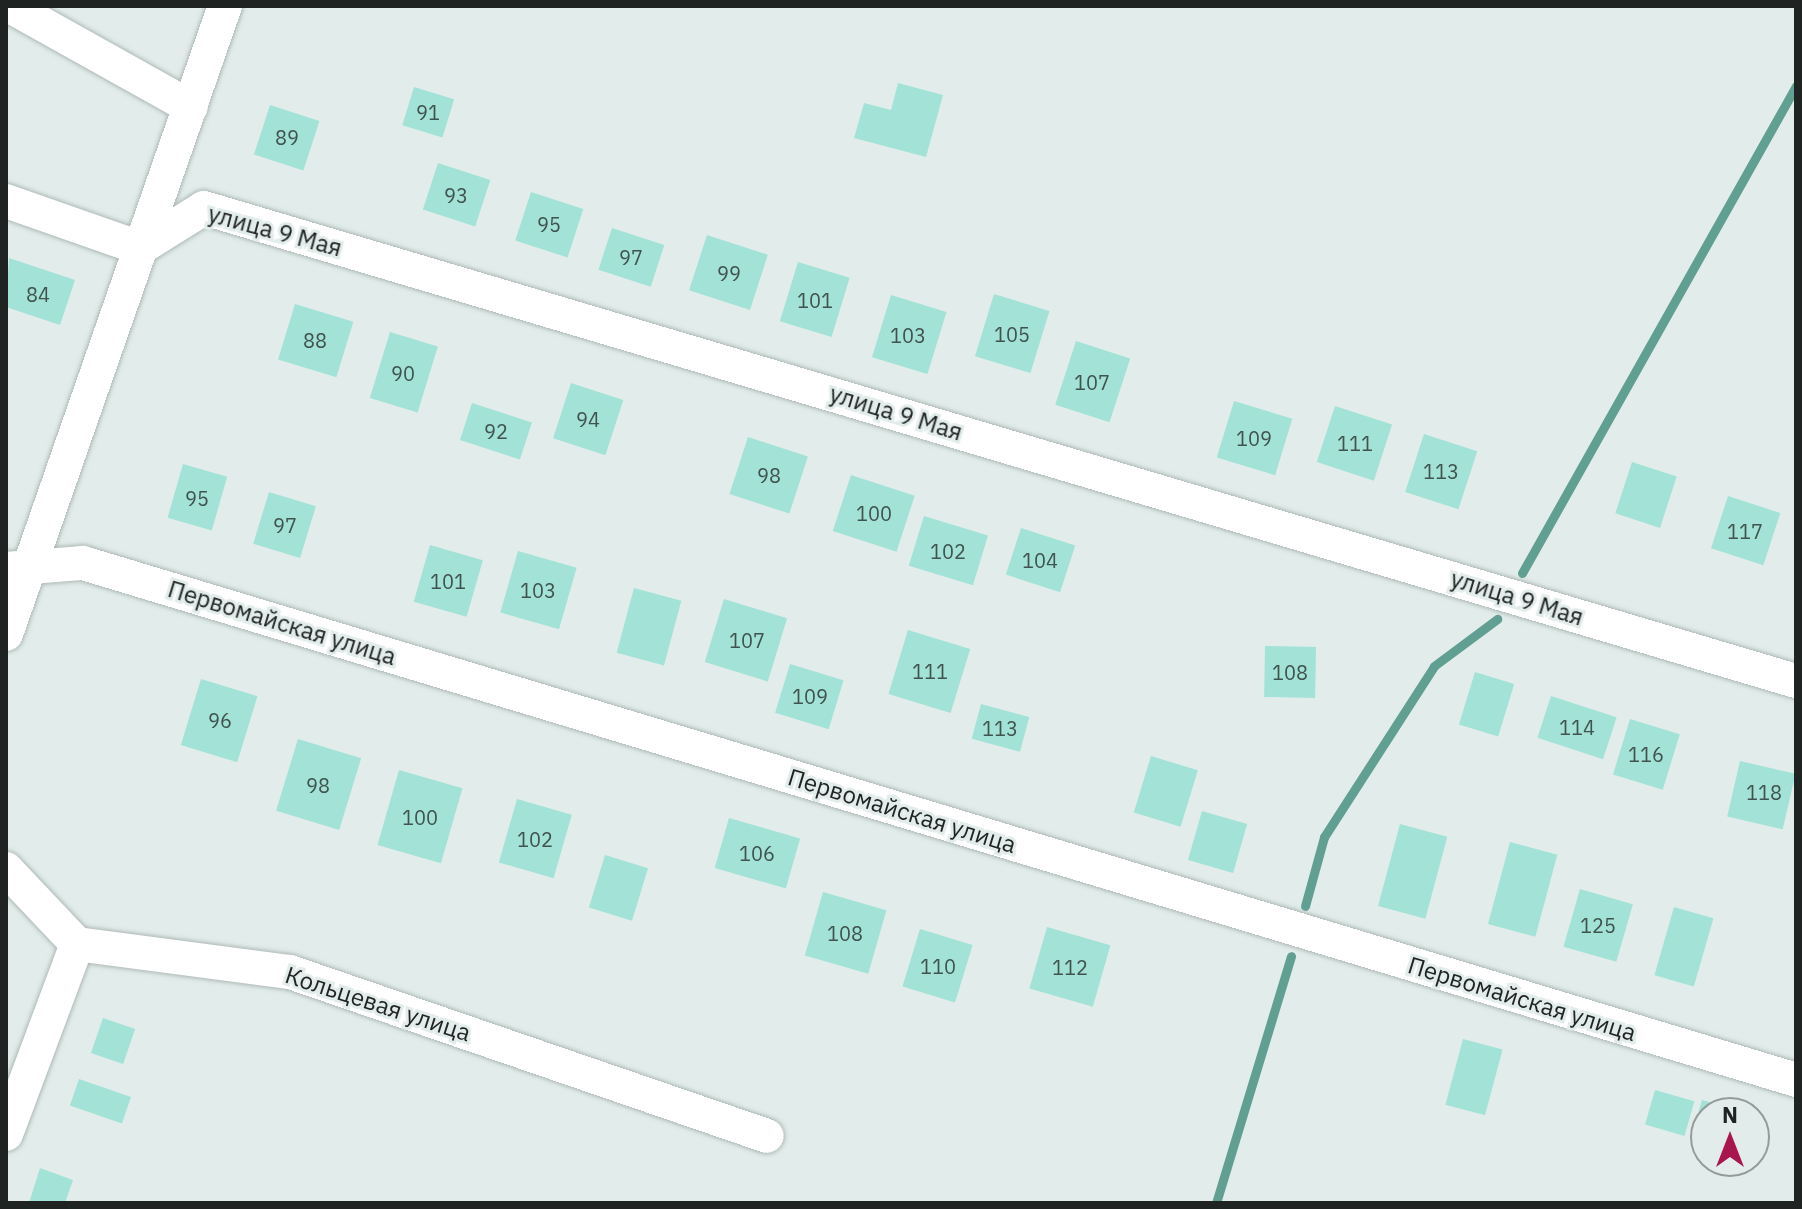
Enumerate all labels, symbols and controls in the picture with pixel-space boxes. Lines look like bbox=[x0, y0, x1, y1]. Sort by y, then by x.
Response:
house number: 91 bbox=[416, 100, 440, 124]
house number: 89 bbox=[275, 125, 299, 149]
house number: 93 bbox=[444, 183, 468, 207]
street label: улица 9 Мая bbox=[205, 199, 345, 263]
house number: 95 bbox=[537, 212, 561, 236]
house number: 97 bbox=[619, 245, 643, 269]
house number: 99 bbox=[717, 261, 741, 285]
house number: 84 bbox=[26, 282, 50, 306]
house number: 101 bbox=[797, 288, 833, 312]
house number: 105 bbox=[994, 322, 1030, 346]
house number: 103 bbox=[890, 323, 926, 347]
house number: 88 bbox=[303, 328, 327, 352]
house number: 90 bbox=[391, 361, 415, 385]
house number: 107 bbox=[1074, 370, 1110, 394]
street label: улица 9 Мая bbox=[826, 379, 966, 447]
house number: 94 bbox=[576, 407, 600, 431]
house number: 92 bbox=[484, 419, 508, 443]
house number: 109 bbox=[1236, 426, 1272, 450]
house number: 111 bbox=[1337, 431, 1373, 455]
house number: 113 bbox=[1423, 459, 1459, 483]
house number: 98 bbox=[757, 463, 781, 487]
house number: 95 bbox=[185, 486, 209, 510]
house number: 100 bbox=[856, 501, 892, 525]
house number: 97 bbox=[273, 513, 297, 537]
house number: 117 bbox=[1727, 519, 1763, 543]
house number: 102 bbox=[930, 539, 966, 563]
house number: 104 bbox=[1022, 548, 1058, 572]
street label: улица 9 Мая bbox=[1447, 564, 1587, 632]
house number: 101 bbox=[430, 569, 466, 593]
street label: Первомайская улица bbox=[164, 575, 400, 671]
house number: 103 bbox=[520, 578, 556, 602]
house number: 107 bbox=[729, 628, 765, 652]
house number: 111 bbox=[912, 659, 948, 683]
house number: 108 bbox=[1272, 660, 1308, 684]
house number: 109 bbox=[792, 684, 828, 708]
house number: 96 bbox=[208, 708, 232, 732]
house number: 114 bbox=[1559, 715, 1595, 739]
house number: 113 bbox=[982, 716, 1018, 740]
house number: 116 bbox=[1628, 742, 1664, 766]
street label: Первомайская улица bbox=[784, 763, 1020, 859]
house number: 98 bbox=[306, 773, 330, 797]
house number: 118 bbox=[1746, 780, 1782, 804]
house number: 100 bbox=[402, 805, 438, 829]
house number: 102 bbox=[517, 827, 553, 851]
house number: 106 bbox=[739, 841, 775, 865]
house number: 125 bbox=[1580, 913, 1616, 937]
house number: 108 bbox=[827, 921, 863, 945]
street label: Первомайская улица bbox=[1404, 951, 1640, 1047]
house number: 110 bbox=[920, 954, 956, 978]
house number: 112 bbox=[1052, 955, 1088, 979]
street label: Кольцевая улица bbox=[282, 960, 474, 1048]
north arrow bbox=[1690, 1097, 1770, 1177]
text: N bbox=[1722, 1100, 1738, 1129]

